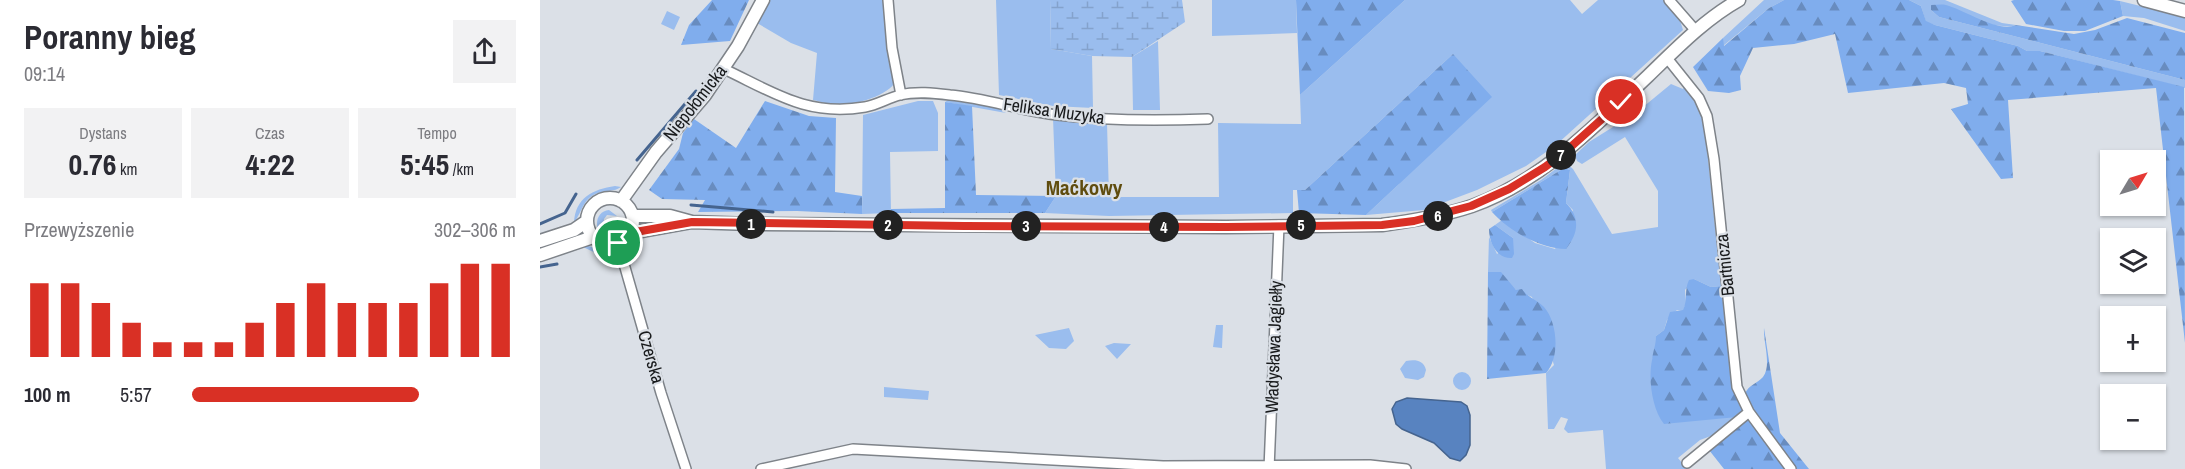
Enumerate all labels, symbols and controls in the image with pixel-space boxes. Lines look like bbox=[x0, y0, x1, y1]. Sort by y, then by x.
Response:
text: Poranny bieg bbox=[24, 15, 195, 59]
button: share bbox=[453, 20, 516, 83]
street label: Niepołomicka bbox=[657, 59, 732, 146]
text: 09:14 bbox=[24, 60, 65, 87]
pin bbox=[1595, 76, 1646, 127]
icon: check bbox=[1604, 85, 1637, 118]
street label: Feliksa Muzyka bbox=[1002, 91, 1106, 130]
text: Dystans bbox=[79, 122, 127, 144]
text: Czas bbox=[255, 122, 285, 144]
text: Tempo bbox=[417, 122, 457, 144]
pin: 7 bbox=[1546, 140, 1576, 170]
text: 0.76 bbox=[68, 144, 116, 184]
text: 4:22 bbox=[245, 144, 295, 184]
text: 5:45 bbox=[400, 144, 449, 184]
text: 7 bbox=[1557, 144, 1565, 166]
north arrow bbox=[2100, 150, 2166, 216]
map controls bbox=[2100, 150, 2166, 450]
text: km bbox=[116, 158, 138, 180]
text: /km bbox=[449, 158, 474, 180]
district label: Maćkowy bbox=[1046, 173, 1123, 202]
pin: 6 bbox=[1423, 201, 1453, 231]
text: 6 bbox=[1434, 205, 1442, 227]
pin: 1 bbox=[736, 209, 766, 239]
pin: 2 bbox=[873, 210, 903, 240]
pin: 5 bbox=[1286, 210, 1316, 240]
pin: 3 bbox=[1011, 211, 1041, 241]
pin: 4 bbox=[1149, 212, 1179, 242]
text: 1 bbox=[747, 213, 755, 235]
text: 2 bbox=[884, 214, 892, 236]
text: 5 bbox=[1297, 214, 1305, 236]
text: 3 bbox=[1022, 215, 1030, 237]
text: Przewyższenie bbox=[24, 216, 134, 243]
text: 302–306 m bbox=[434, 216, 516, 243]
text: 4 bbox=[1160, 216, 1168, 238]
pin bbox=[592, 217, 643, 268]
icon: arrive bbox=[601, 226, 634, 259]
button: layers bbox=[2100, 228, 2166, 294]
street label: Bartnicza bbox=[1709, 233, 1740, 297]
street label: Władysława Jagiełły bbox=[1259, 280, 1288, 414]
button: + bbox=[2100, 306, 2166, 372]
street label: Czerska bbox=[632, 327, 671, 386]
text: 100 m bbox=[24, 381, 71, 408]
text: 5:57 bbox=[120, 381, 152, 408]
button: − bbox=[2100, 384, 2166, 450]

